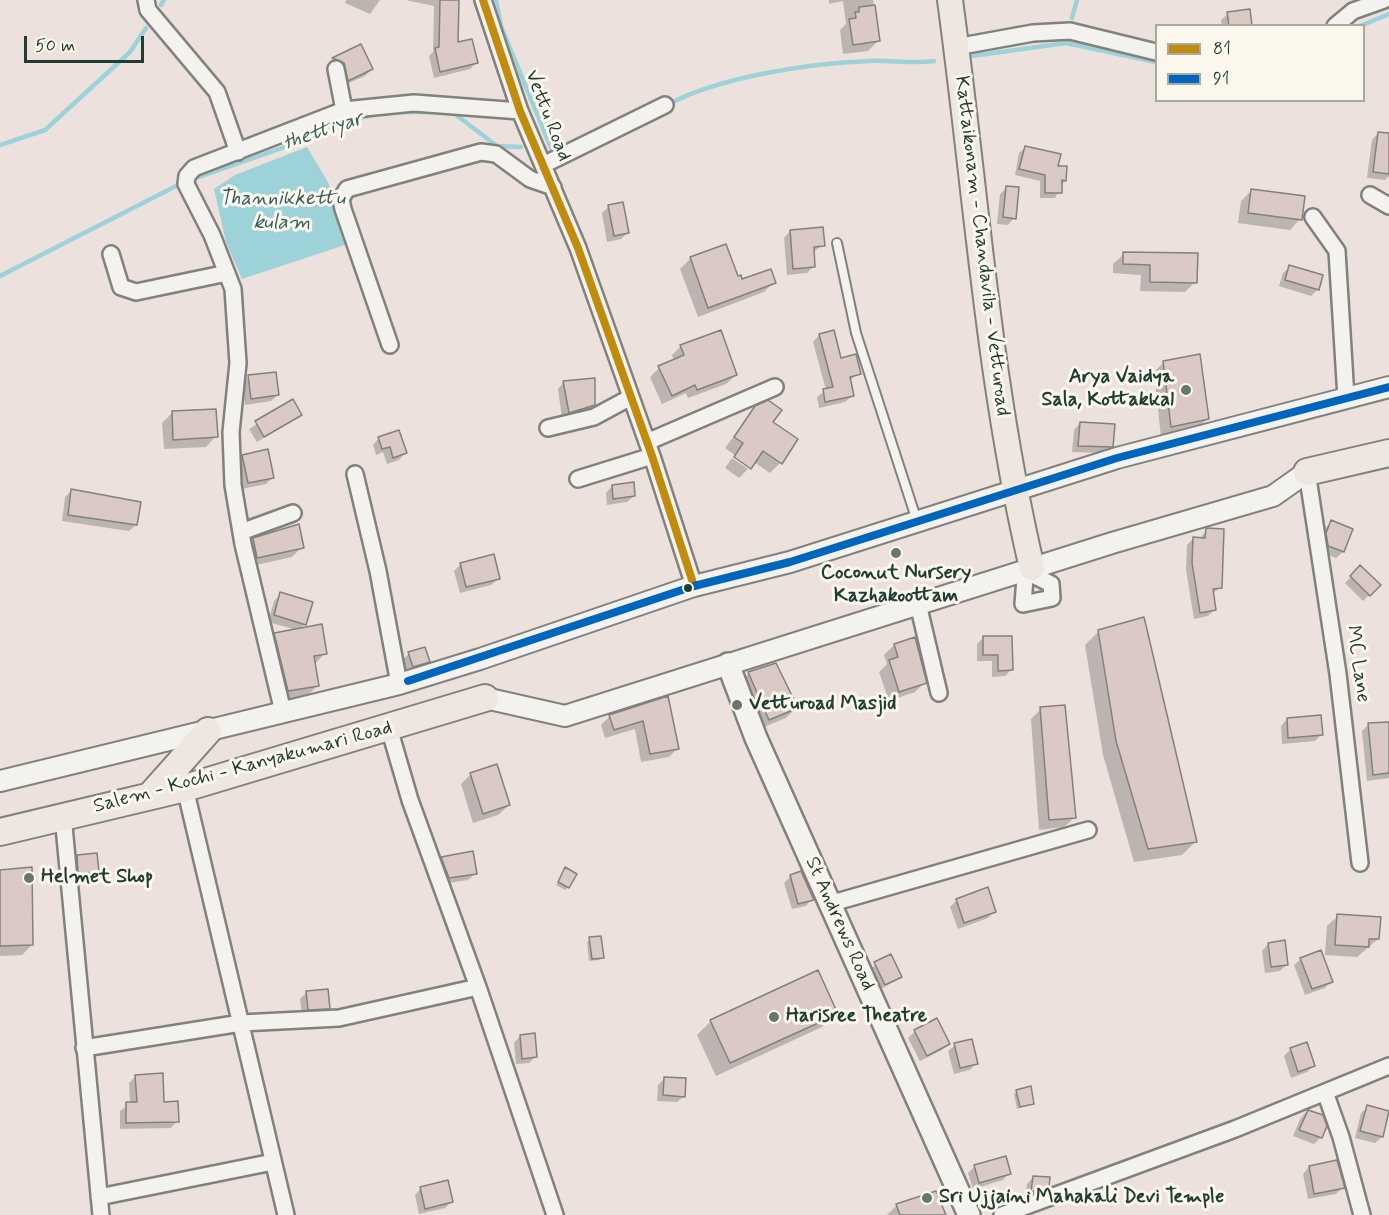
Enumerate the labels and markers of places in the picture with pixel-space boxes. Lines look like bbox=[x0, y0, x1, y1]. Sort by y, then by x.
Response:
place label: Arya Vaidya Sala, Kottakkal bbox=[1041, 366, 1174, 413]
marker: Arya Vaidya Sala, Kottakkal bbox=[1179, 383, 1193, 397]
marker: Coconut Nursery Kazhakoottam bbox=[889, 546, 903, 560]
place label: Coconut Nursery Kazhakoottam bbox=[821, 562, 971, 609]
unlabelled marker bbox=[682, 582, 694, 594]
place label: Vetturoad Masjid bbox=[749, 693, 896, 717]
marker: Vetturoad Masjid bbox=[730, 698, 744, 712]
place label: Helmet Shop bbox=[41, 866, 153, 890]
marker: Helmet Shop bbox=[22, 871, 36, 885]
place label: Harisree Theatre bbox=[786, 1005, 927, 1029]
marker: Harisree Theatre bbox=[767, 1010, 781, 1024]
place label: Sri Ujjaini Mahakali Devi Temple bbox=[939, 1186, 1224, 1210]
marker: Sri Ujjaini Mahakali Devi Temple bbox=[920, 1191, 934, 1205]

